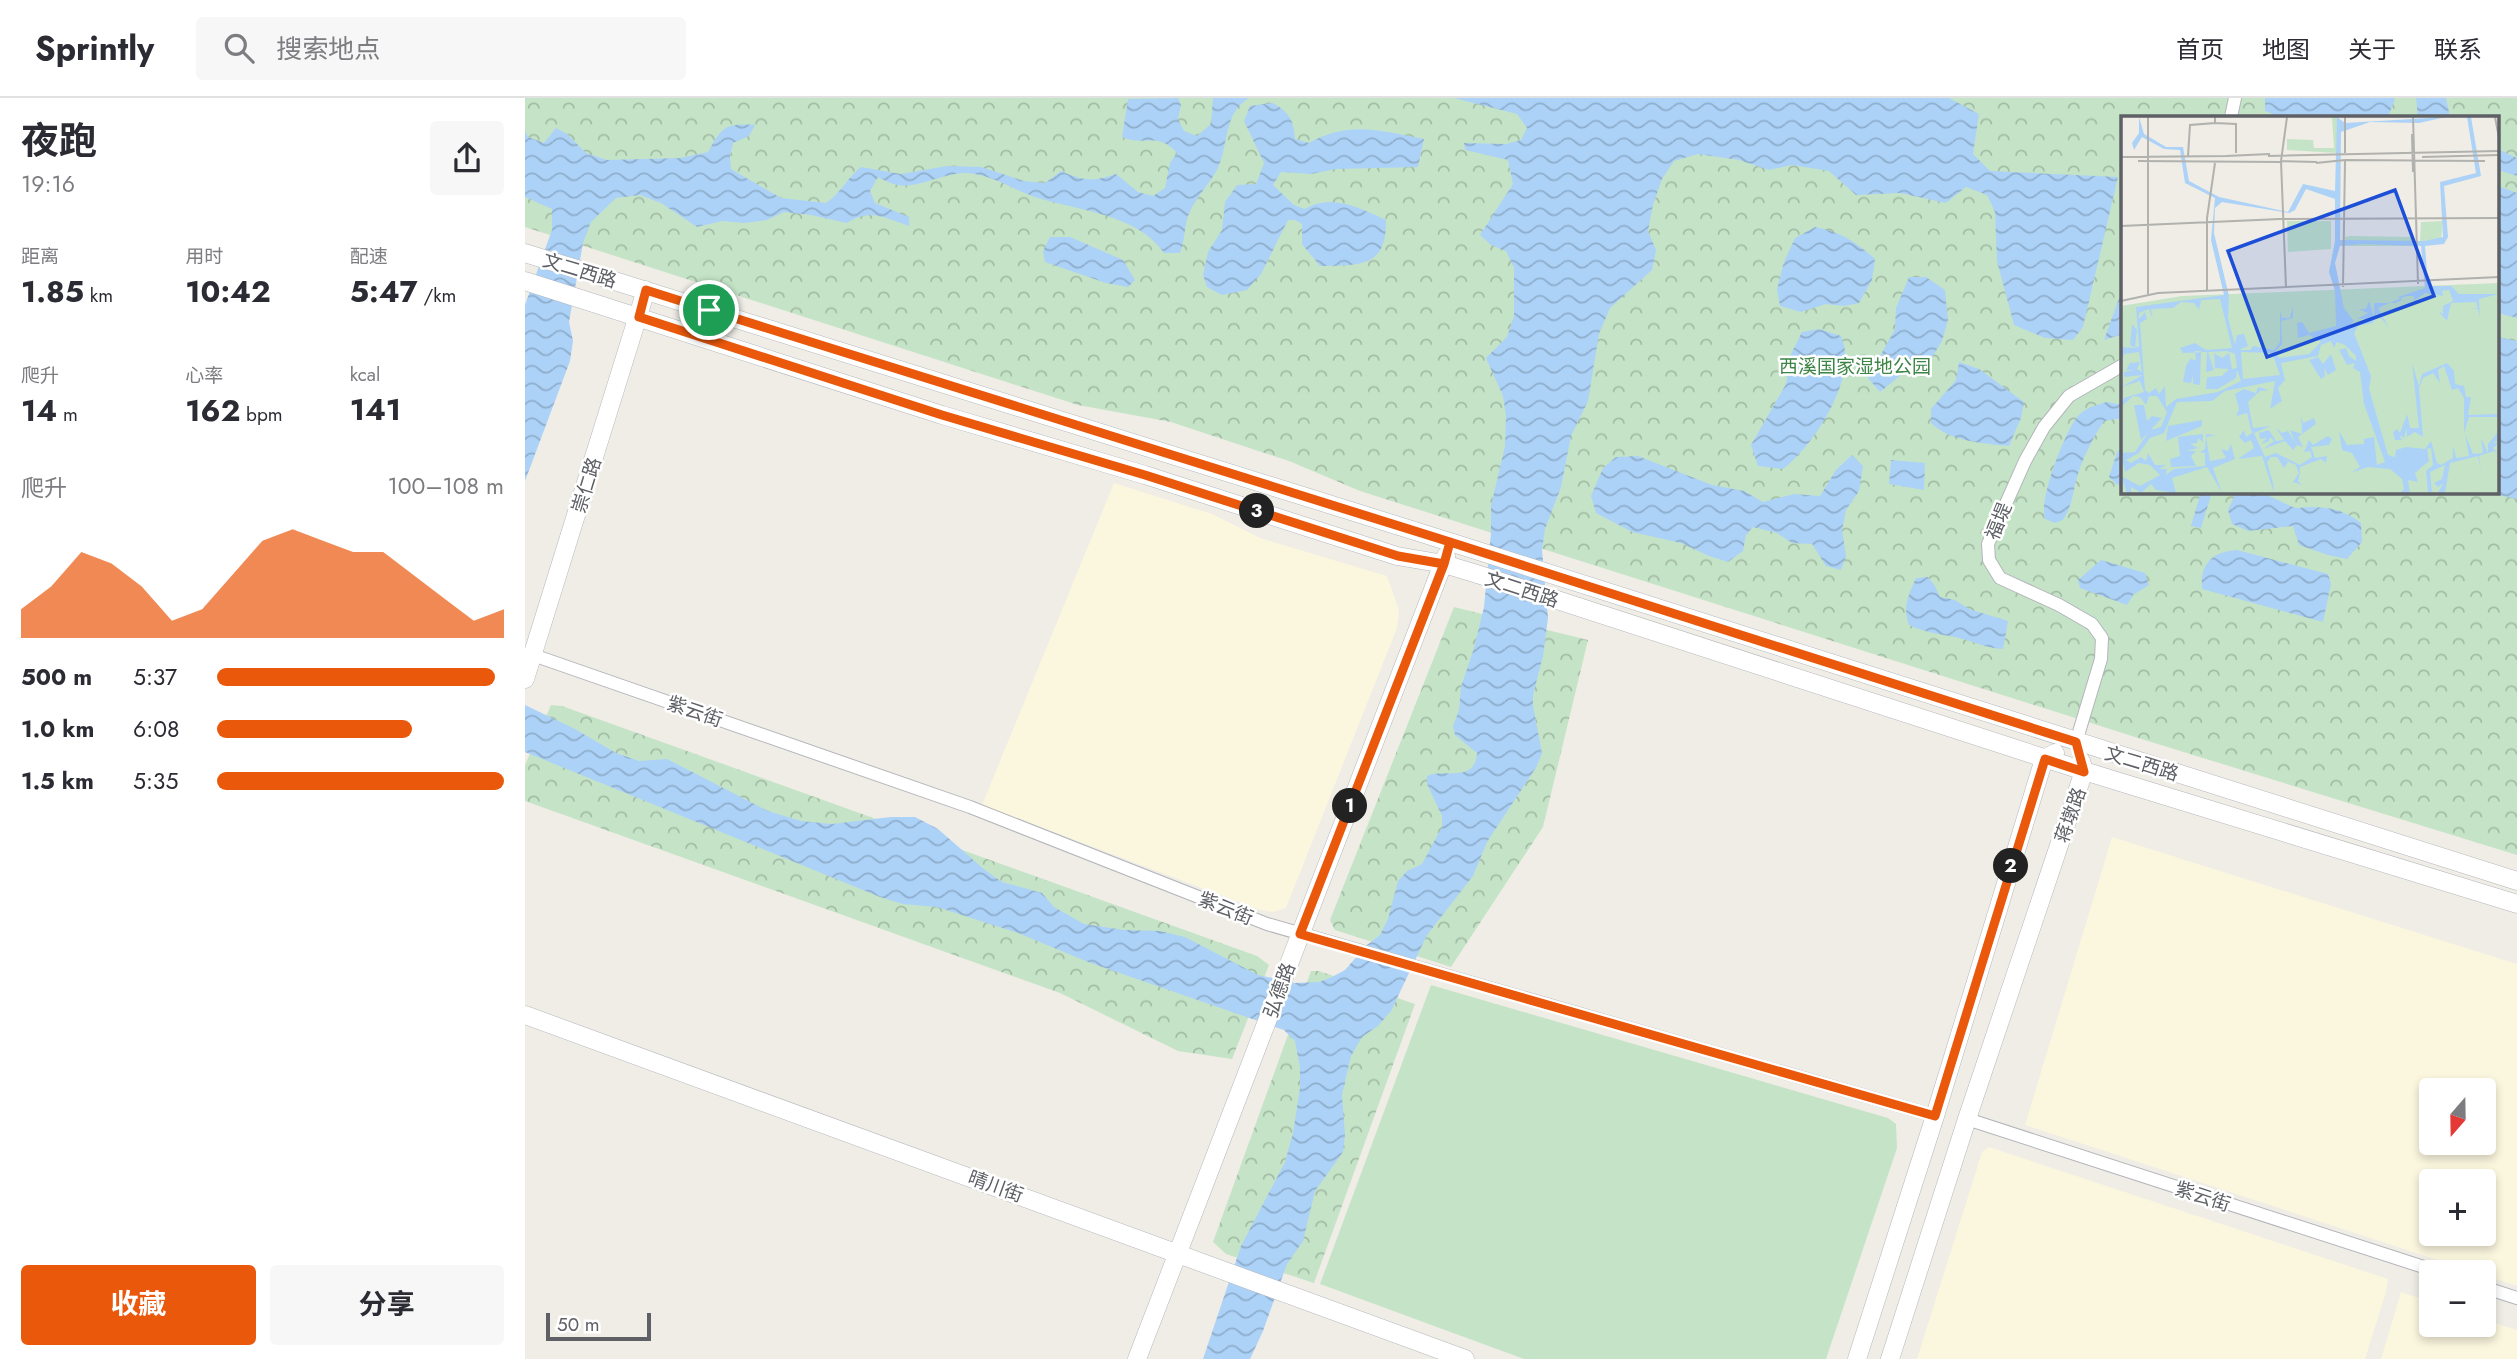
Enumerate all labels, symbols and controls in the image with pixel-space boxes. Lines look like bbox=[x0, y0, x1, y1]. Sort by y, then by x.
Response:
search box bbox=[196, 17, 686, 80]
text: Sprintly bbox=[35, 25, 154, 72]
icon: search bbox=[220, 29, 258, 67]
text: 搜索地点 bbox=[276, 30, 380, 68]
text: 首页 bbox=[2176, 32, 2224, 67]
text: 地图 bbox=[2262, 32, 2310, 67]
text: 关于 bbox=[2348, 32, 2396, 67]
text: 联系 bbox=[2434, 32, 2482, 67]
text: 夜跑 bbox=[21, 113, 97, 168]
inset map bbox=[2121, 116, 2499, 494]
button: share bbox=[430, 121, 504, 195]
text: 19:16 bbox=[21, 167, 75, 201]
text: 距离 bbox=[21, 243, 59, 270]
text: 用时 bbox=[185, 243, 223, 270]
text: 配速 bbox=[350, 243, 388, 270]
street label: 文二西路 bbox=[540, 246, 620, 295]
text: 1.85 bbox=[21, 270, 84, 313]
text: 10:42 bbox=[185, 270, 271, 313]
text: 5:47 bbox=[350, 270, 418, 313]
pin bbox=[679, 280, 739, 340]
text: km bbox=[84, 282, 113, 309]
text: /km bbox=[418, 282, 456, 309]
icon: arrive bbox=[690, 291, 728, 329]
park label: 西溪国家湿地公园 bbox=[1779, 353, 1931, 380]
text: kcal bbox=[350, 361, 380, 388]
text: 爬升 bbox=[21, 362, 59, 389]
text: 心率 bbox=[185, 362, 223, 389]
text: 141 bbox=[350, 388, 401, 431]
text: 14 bbox=[21, 389, 57, 432]
text: 162 bbox=[185, 389, 240, 432]
text: m bbox=[57, 401, 78, 428]
text: bpm bbox=[240, 401, 283, 428]
street label: 崇仁路 bbox=[565, 454, 608, 516]
text: 100–108 m bbox=[387, 469, 504, 503]
text: 爬升 bbox=[21, 471, 67, 505]
pin: 3 bbox=[1239, 494, 1275, 528]
text: 3 bbox=[1251, 497, 1262, 524]
street label: 福堤 bbox=[1979, 499, 2018, 544]
street label: 文二西路 bbox=[1482, 565, 1562, 614]
text: 500 m bbox=[21, 660, 92, 694]
text: 5:37 bbox=[133, 660, 177, 694]
street label: 紫云街 bbox=[663, 689, 726, 734]
text: 1.0 km bbox=[21, 712, 94, 746]
text: 6:08 bbox=[133, 712, 180, 746]
street label: 文二西路 bbox=[2102, 739, 2182, 788]
text: 1.5 km bbox=[21, 764, 94, 798]
text: 5:35 bbox=[133, 764, 178, 798]
street label: 蒋墩路 bbox=[2048, 784, 2093, 847]
pin: 1 bbox=[1333, 788, 1367, 824]
text: 1 bbox=[1345, 792, 1354, 819]
pin: 2 bbox=[1993, 848, 2029, 884]
text: 2 bbox=[2004, 852, 2017, 879]
street label: 紫云街 bbox=[1194, 885, 1257, 932]
street label: 弘德路 bbox=[1257, 959, 1302, 1022]
north arrow bbox=[2419, 1078, 2495, 1155]
map controls bbox=[2419, 1078, 2496, 1337]
street label: 晴川街 bbox=[964, 1164, 1027, 1209]
button: + bbox=[2419, 1169, 2496, 1246]
street label: 紫云街 bbox=[2172, 1175, 2234, 1218]
button: − bbox=[2419, 1260, 2496, 1337]
button: 收藏 bbox=[21, 1265, 256, 1345]
button: 分享 bbox=[270, 1265, 504, 1345]
scale bar bbox=[546, 1310, 651, 1342]
text: 50 m bbox=[557, 1311, 600, 1338]

